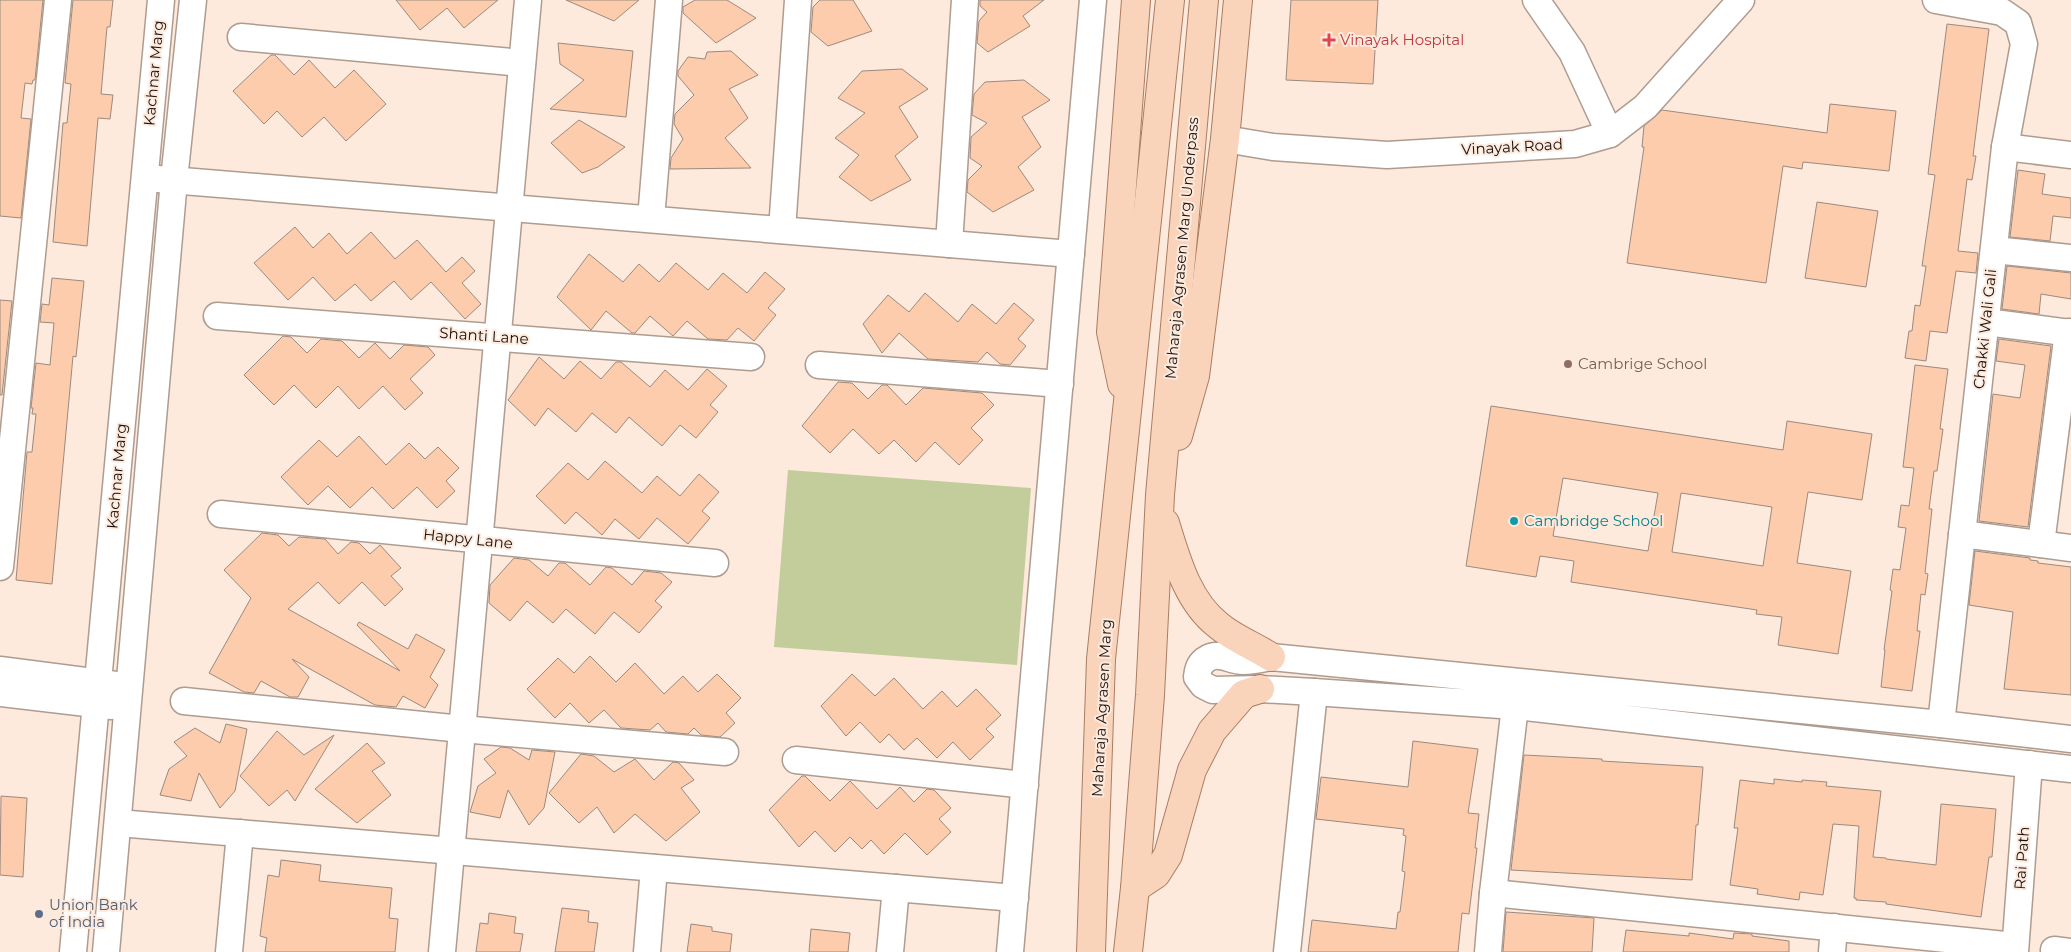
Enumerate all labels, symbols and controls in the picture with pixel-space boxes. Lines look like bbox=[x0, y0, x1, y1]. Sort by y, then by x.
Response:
street label: Kachnar Marg bbox=[139, 19, 168, 127]
place label: Vinayak Hospital bbox=[1340, 30, 1464, 49]
marker: Vinayak Hospital bbox=[1322, 33, 1336, 47]
street label: Maharaja Agrasen Marg Underpass bbox=[1161, 116, 1202, 380]
street label: Vinayak Road bbox=[1461, 134, 1563, 159]
street label: Chakki Wali Gali bbox=[1969, 268, 2000, 390]
street label: Shanti Lane bbox=[439, 323, 529, 348]
place label: Cambrige School bbox=[1578, 354, 1707, 373]
marker: Cambrige School bbox=[1562, 358, 1574, 370]
street label: Kachnar Marg bbox=[102, 422, 131, 530]
place label: Cambridge School bbox=[1524, 511, 1663, 530]
marker: Cambridge School bbox=[1508, 515, 1520, 527]
street label: Happy Lane bbox=[422, 524, 514, 553]
street label: Maharaja Agrasen Marg bbox=[1087, 618, 1116, 797]
street label: Rai Path bbox=[2010, 826, 2033, 890]
place label: Union Bank of India bbox=[49, 895, 138, 931]
marker: Union Bank of India bbox=[33, 908, 45, 920]

